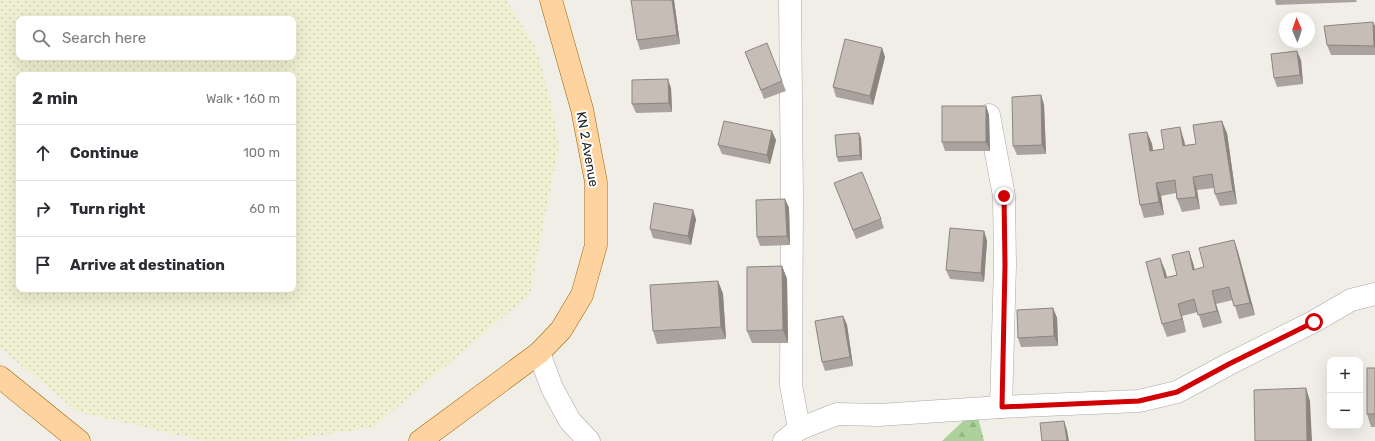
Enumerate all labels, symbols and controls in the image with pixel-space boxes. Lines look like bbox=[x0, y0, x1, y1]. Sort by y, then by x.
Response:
north arrow bbox=[1279, 12, 1315, 48]
search box bbox=[16, 16, 296, 60]
icon: search bbox=[30, 27, 52, 49]
text: Search here bbox=[62, 29, 146, 47]
text: 2 min bbox=[32, 88, 78, 108]
text: Walk · 160 m bbox=[206, 91, 280, 106]
street label: KN 2 Avenue bbox=[574, 110, 601, 188]
icon: ahead bbox=[32, 142, 54, 164]
text: Continue bbox=[70, 144, 139, 162]
text: 100 m bbox=[243, 145, 280, 160]
route end bbox=[995, 187, 1013, 205]
icon: right bbox=[32, 198, 54, 220]
text: Turn right bbox=[70, 200, 145, 218]
text: 60 m bbox=[249, 201, 280, 216]
icon: arrive bbox=[32, 254, 54, 276]
text: Arrive at destination bbox=[70, 256, 225, 274]
route start bbox=[1305, 313, 1323, 331]
map controls bbox=[1327, 357, 1363, 429]
button: + bbox=[1327, 357, 1363, 393]
button: − bbox=[1327, 393, 1363, 429]

